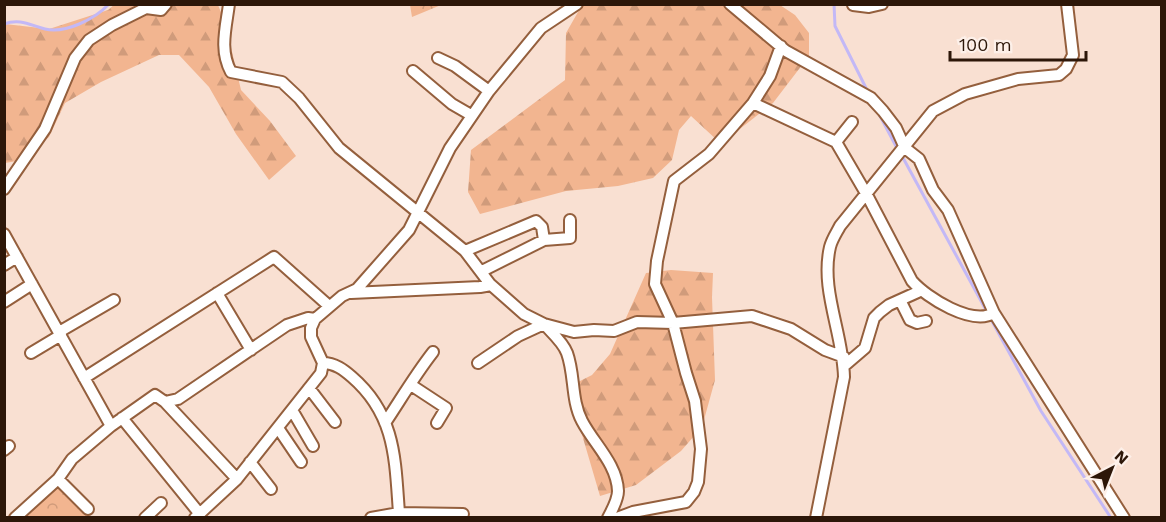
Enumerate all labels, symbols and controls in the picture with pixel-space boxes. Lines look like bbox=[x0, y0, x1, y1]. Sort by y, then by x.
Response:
scale bar bbox=[950, 24, 1086, 62]
text: 100 m bbox=[959, 34, 1012, 55]
north arrow bbox=[1082, 438, 1142, 498]
text: N bbox=[1111, 446, 1132, 468]

